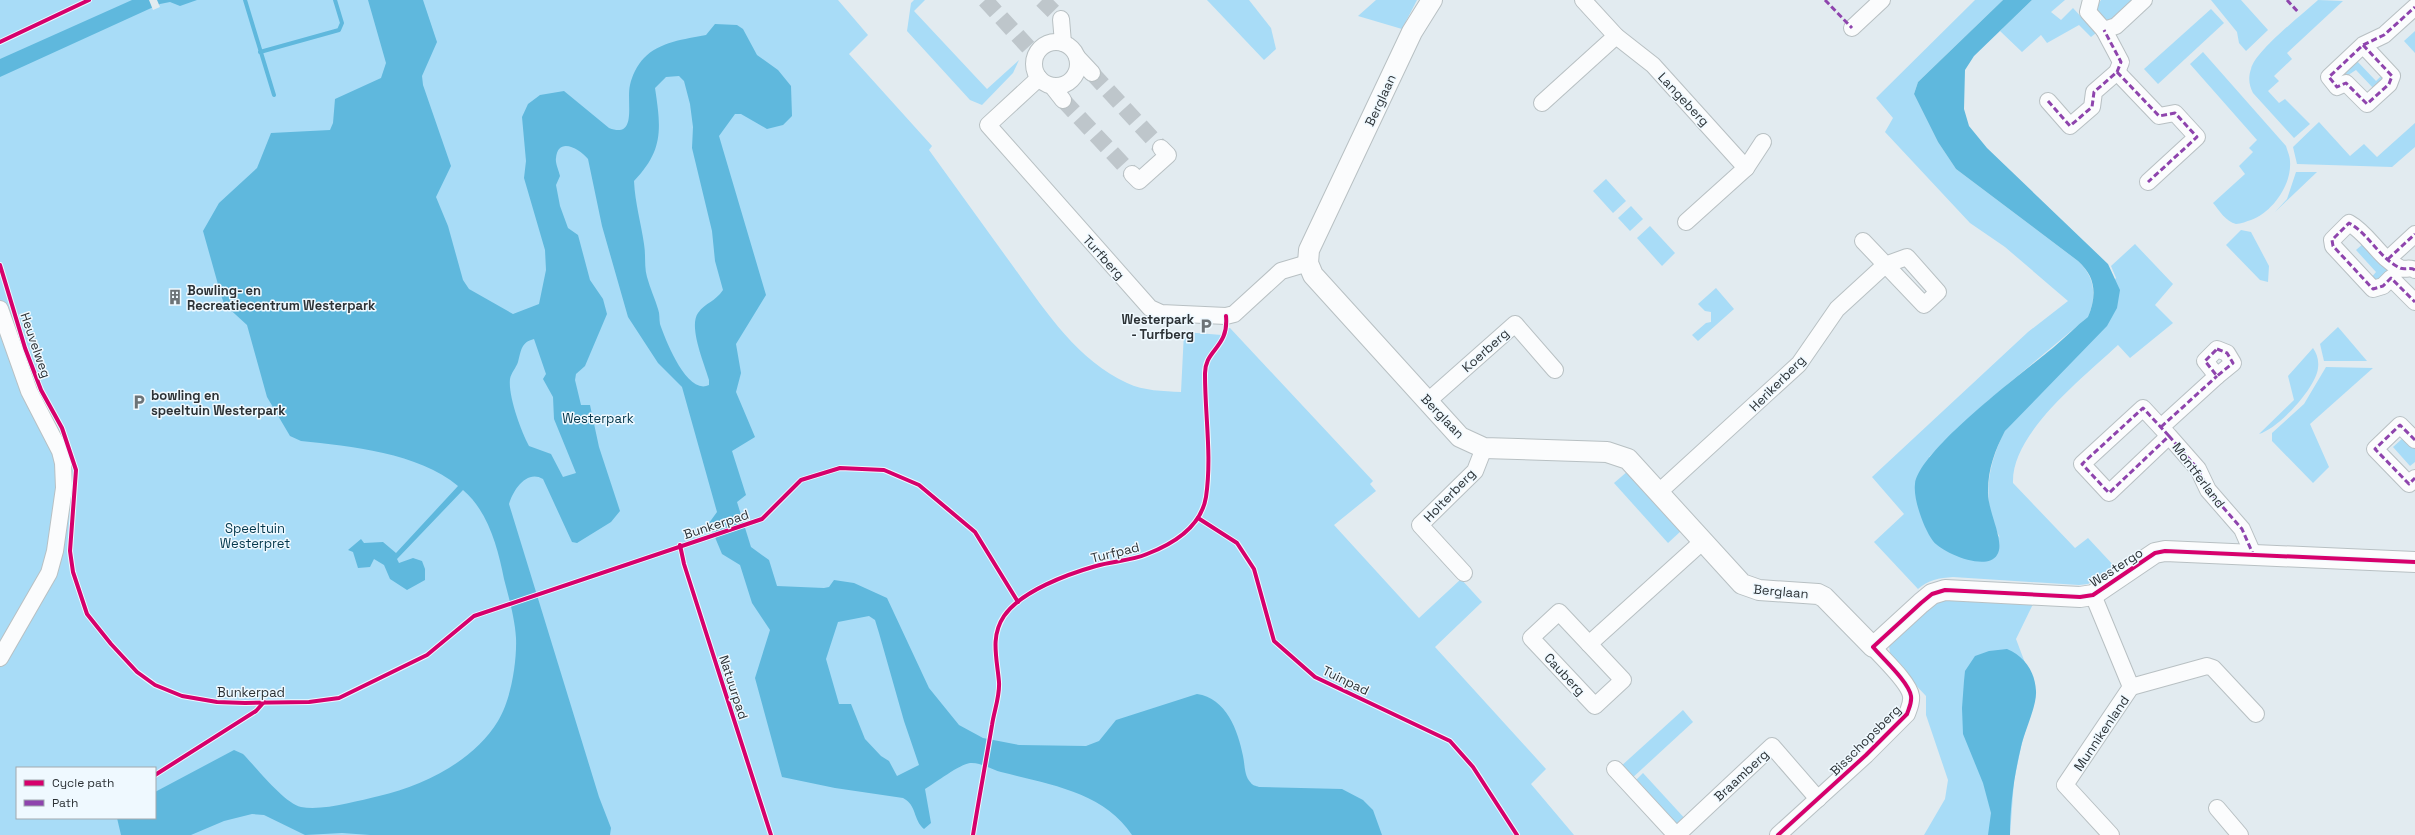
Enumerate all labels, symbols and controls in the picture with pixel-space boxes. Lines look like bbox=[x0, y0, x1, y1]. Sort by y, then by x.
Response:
street label: Langeberg bbox=[1654, 69, 1713, 130]
street label: Berglaan bbox=[1361, 72, 1400, 129]
street label: Turfberg bbox=[1079, 231, 1128, 283]
place label: Bowling- en Recreatiecentrum Westerpark bbox=[187, 282, 376, 314]
building icon: Bowling- en Recreatiecentrum Westerpark bbox=[166, 288, 184, 306]
street label: Heuvelweg bbox=[16, 310, 55, 380]
place label: Westerpark - Turfberg bbox=[1122, 311, 1195, 343]
parking icon: Westerpark - Turfberg bbox=[1197, 317, 1215, 335]
street label: Koerberg bbox=[1458, 325, 1512, 376]
street label: Herikerberg bbox=[1746, 352, 1809, 415]
place label: bowling en speeltuin Westerpark bbox=[151, 387, 286, 419]
street label: Berglaan bbox=[1417, 391, 1468, 442]
parking icon: bowling en speeltuin Westerpark bbox=[130, 393, 148, 411]
park label: Westerpark bbox=[562, 410, 634, 427]
street label: Montferland bbox=[2168, 439, 2229, 511]
street label: Holterberg bbox=[1420, 465, 1479, 525]
street label: Bunkerpad bbox=[681, 506, 751, 543]
park label: Speeltuin Westerpret bbox=[220, 520, 290, 552]
street label: Turfpad bbox=[1089, 538, 1141, 567]
street label: Westergo bbox=[2086, 544, 2146, 591]
street label: Berglaan bbox=[1753, 581, 1809, 602]
street label: Cauberg bbox=[1540, 649, 1589, 699]
street label: Natuurpad bbox=[715, 653, 752, 721]
street label: Tuinpad bbox=[1320, 662, 1372, 699]
street label: Bunkerpad bbox=[217, 684, 285, 701]
street label: Munnikenland bbox=[2070, 692, 2133, 774]
street label: Bisschopsberg bbox=[1826, 701, 1904, 779]
street label: Braamberg bbox=[1710, 746, 1772, 805]
legend bbox=[16, 767, 156, 819]
text: Cycle path bbox=[52, 775, 114, 791]
text: Path bbox=[52, 795, 78, 811]

